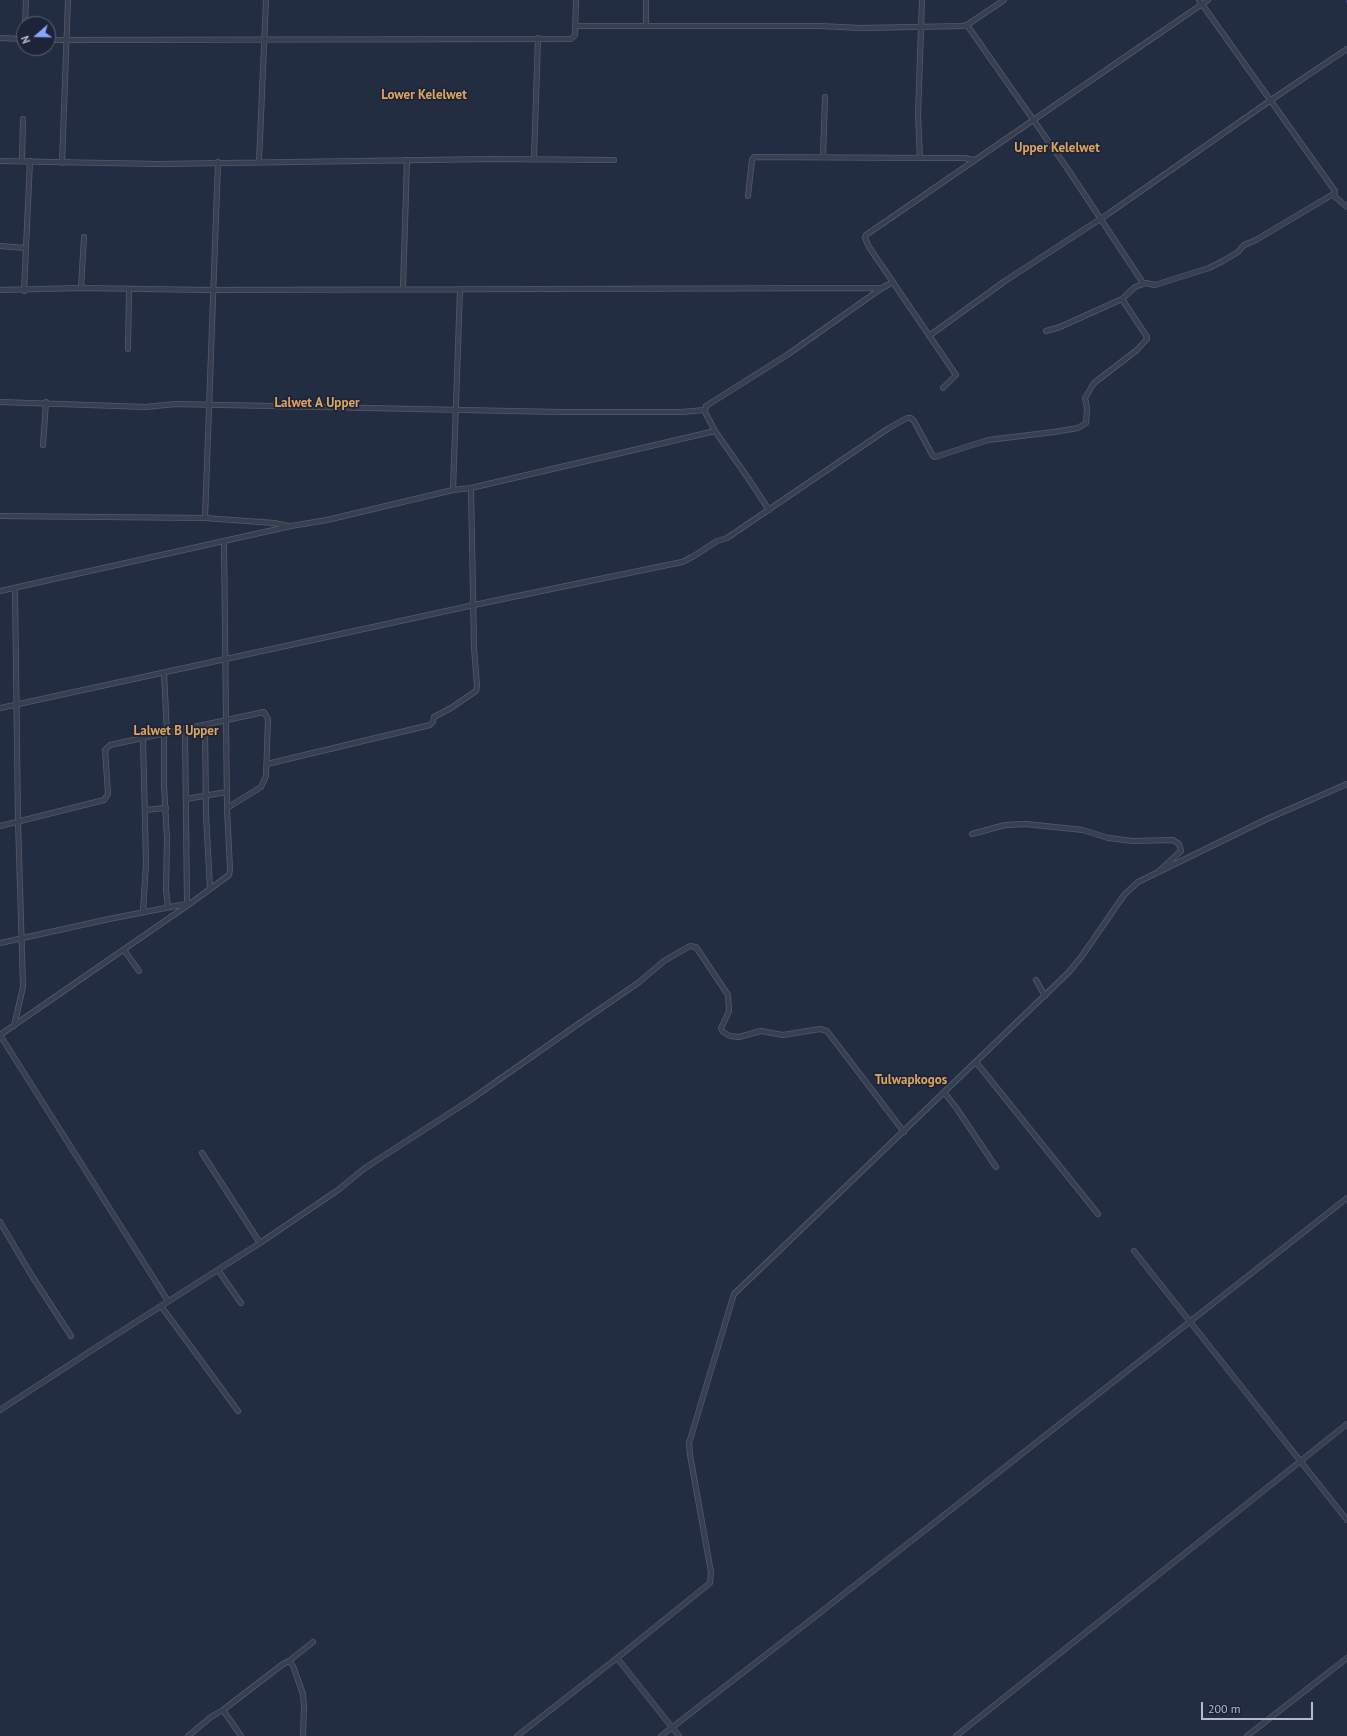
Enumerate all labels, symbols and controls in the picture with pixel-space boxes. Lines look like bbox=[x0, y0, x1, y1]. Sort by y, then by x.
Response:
north arrow bbox=[16, 16, 56, 56]
text: N bbox=[18, 34, 33, 46]
district label: Lower Kelelwet bbox=[381, 87, 467, 103]
district label: Upper Kelelwet bbox=[1014, 140, 1100, 156]
district label: Lalwet A Upper bbox=[274, 395, 360, 411]
district label: Lalwet B Upper bbox=[134, 723, 218, 739]
district label: Tulwapkogos bbox=[875, 1072, 947, 1088]
scale bar bbox=[1203, 1694, 1315, 1720]
text: 200 m bbox=[1208, 1701, 1241, 1716]

